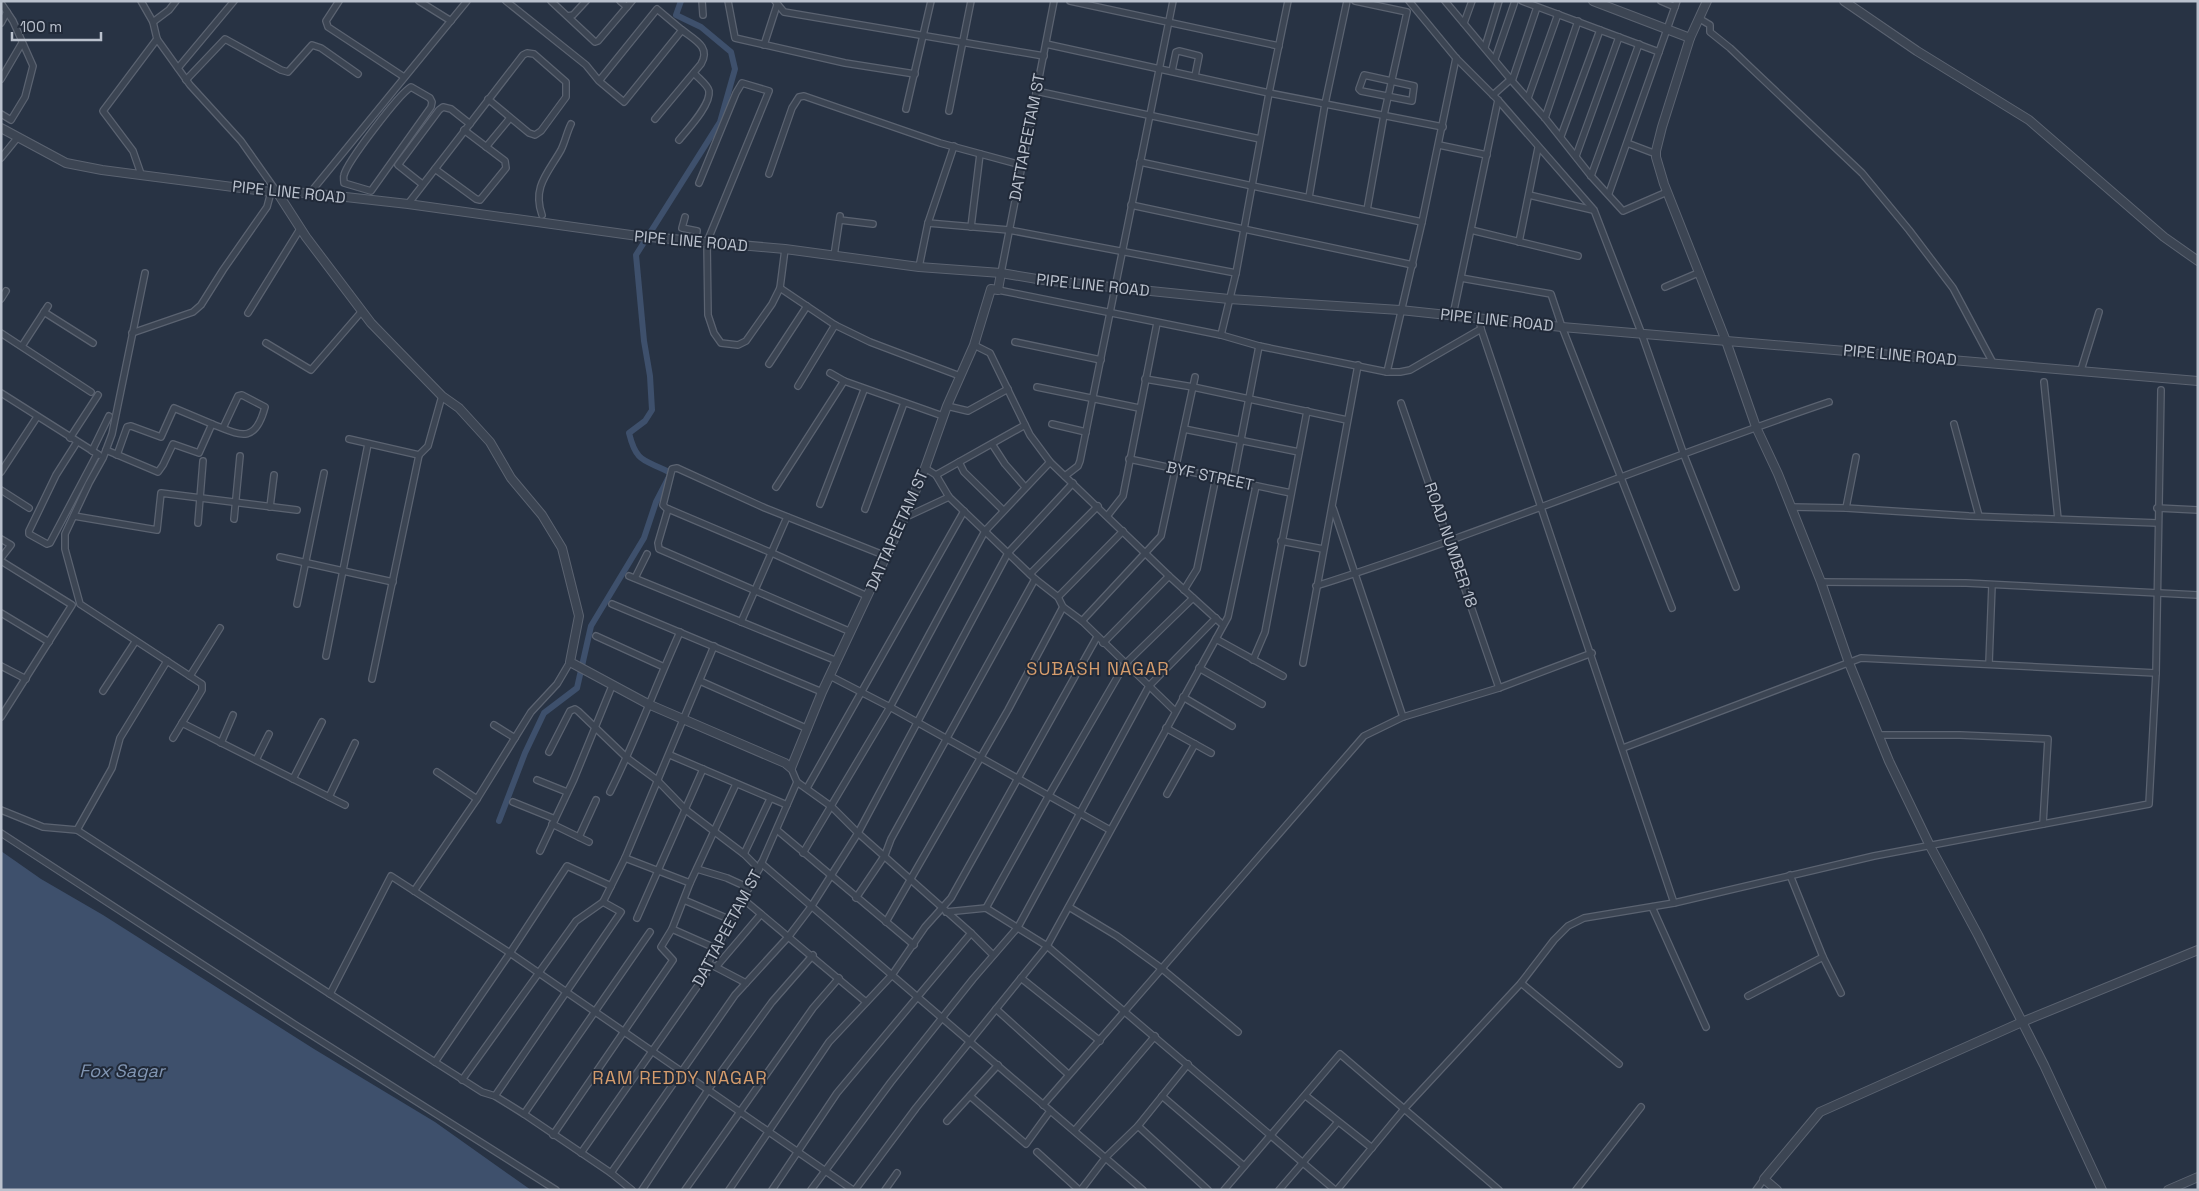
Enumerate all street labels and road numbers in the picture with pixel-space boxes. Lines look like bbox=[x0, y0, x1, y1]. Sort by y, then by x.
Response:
street label: DATTAPEETAM ST bbox=[1004, 71, 1050, 203]
street label: PIPE LINE ROAD bbox=[231, 176, 347, 208]
street label: PIPE LINE ROAD bbox=[633, 226, 749, 256]
street label: PIPE LINE ROAD bbox=[1035, 269, 1151, 301]
street label: PIPE LINE ROAD bbox=[1439, 304, 1555, 336]
street label: PIPE LINE ROAD bbox=[1842, 340, 1958, 370]
street label: BYF STREET bbox=[1164, 456, 1256, 496]
street label: DATTAPEETAM ST bbox=[861, 467, 933, 593]
street label: ROAD NUMBER 18 bbox=[1420, 480, 1482, 610]
street label: DATTAPEETAM ST bbox=[687, 866, 767, 990]

